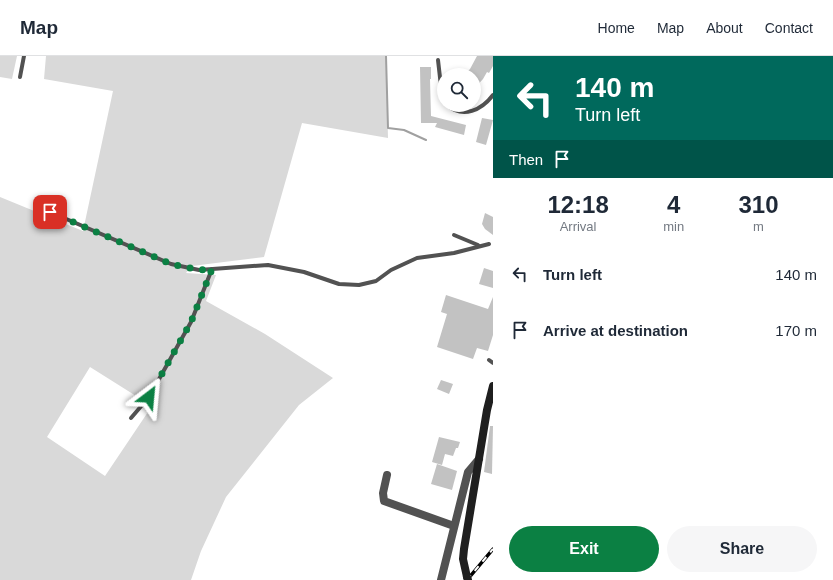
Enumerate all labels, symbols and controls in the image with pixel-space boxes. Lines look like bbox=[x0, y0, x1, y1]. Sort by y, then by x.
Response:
text: Map bbox=[20, 17, 58, 38]
text: Home bbox=[598, 20, 635, 36]
text: Map bbox=[657, 20, 684, 36]
text: About bbox=[706, 20, 743, 36]
text: Contact bbox=[765, 20, 813, 36]
map controls bbox=[437, 68, 481, 112]
button: search bbox=[437, 68, 481, 112]
icon: left bbox=[509, 72, 561, 124]
text: 140 m bbox=[575, 72, 654, 103]
text: Turn left bbox=[575, 105, 640, 125]
icon: arrive bbox=[551, 148, 573, 170]
text: Then bbox=[509, 151, 543, 168]
text: 12:18 bbox=[547, 191, 609, 218]
text: 4 bbox=[667, 191, 680, 218]
text: 310 bbox=[739, 191, 779, 218]
pin bbox=[33, 195, 67, 229]
icon: arrive bbox=[39, 201, 61, 223]
text: Arrival bbox=[560, 219, 597, 234]
text: min bbox=[663, 219, 684, 234]
text: m bbox=[753, 219, 764, 234]
icon: left bbox=[509, 263, 531, 285]
text: Turn left bbox=[543, 266, 602, 283]
text: 140 m bbox=[775, 266, 817, 283]
icon: arrive bbox=[509, 319, 531, 341]
text: Arrive at destination bbox=[543, 322, 688, 339]
text: 170 m bbox=[775, 322, 817, 339]
position arrow bbox=[128, 376, 170, 418]
button: Exit bbox=[509, 526, 659, 572]
button: Share bbox=[667, 526, 817, 572]

